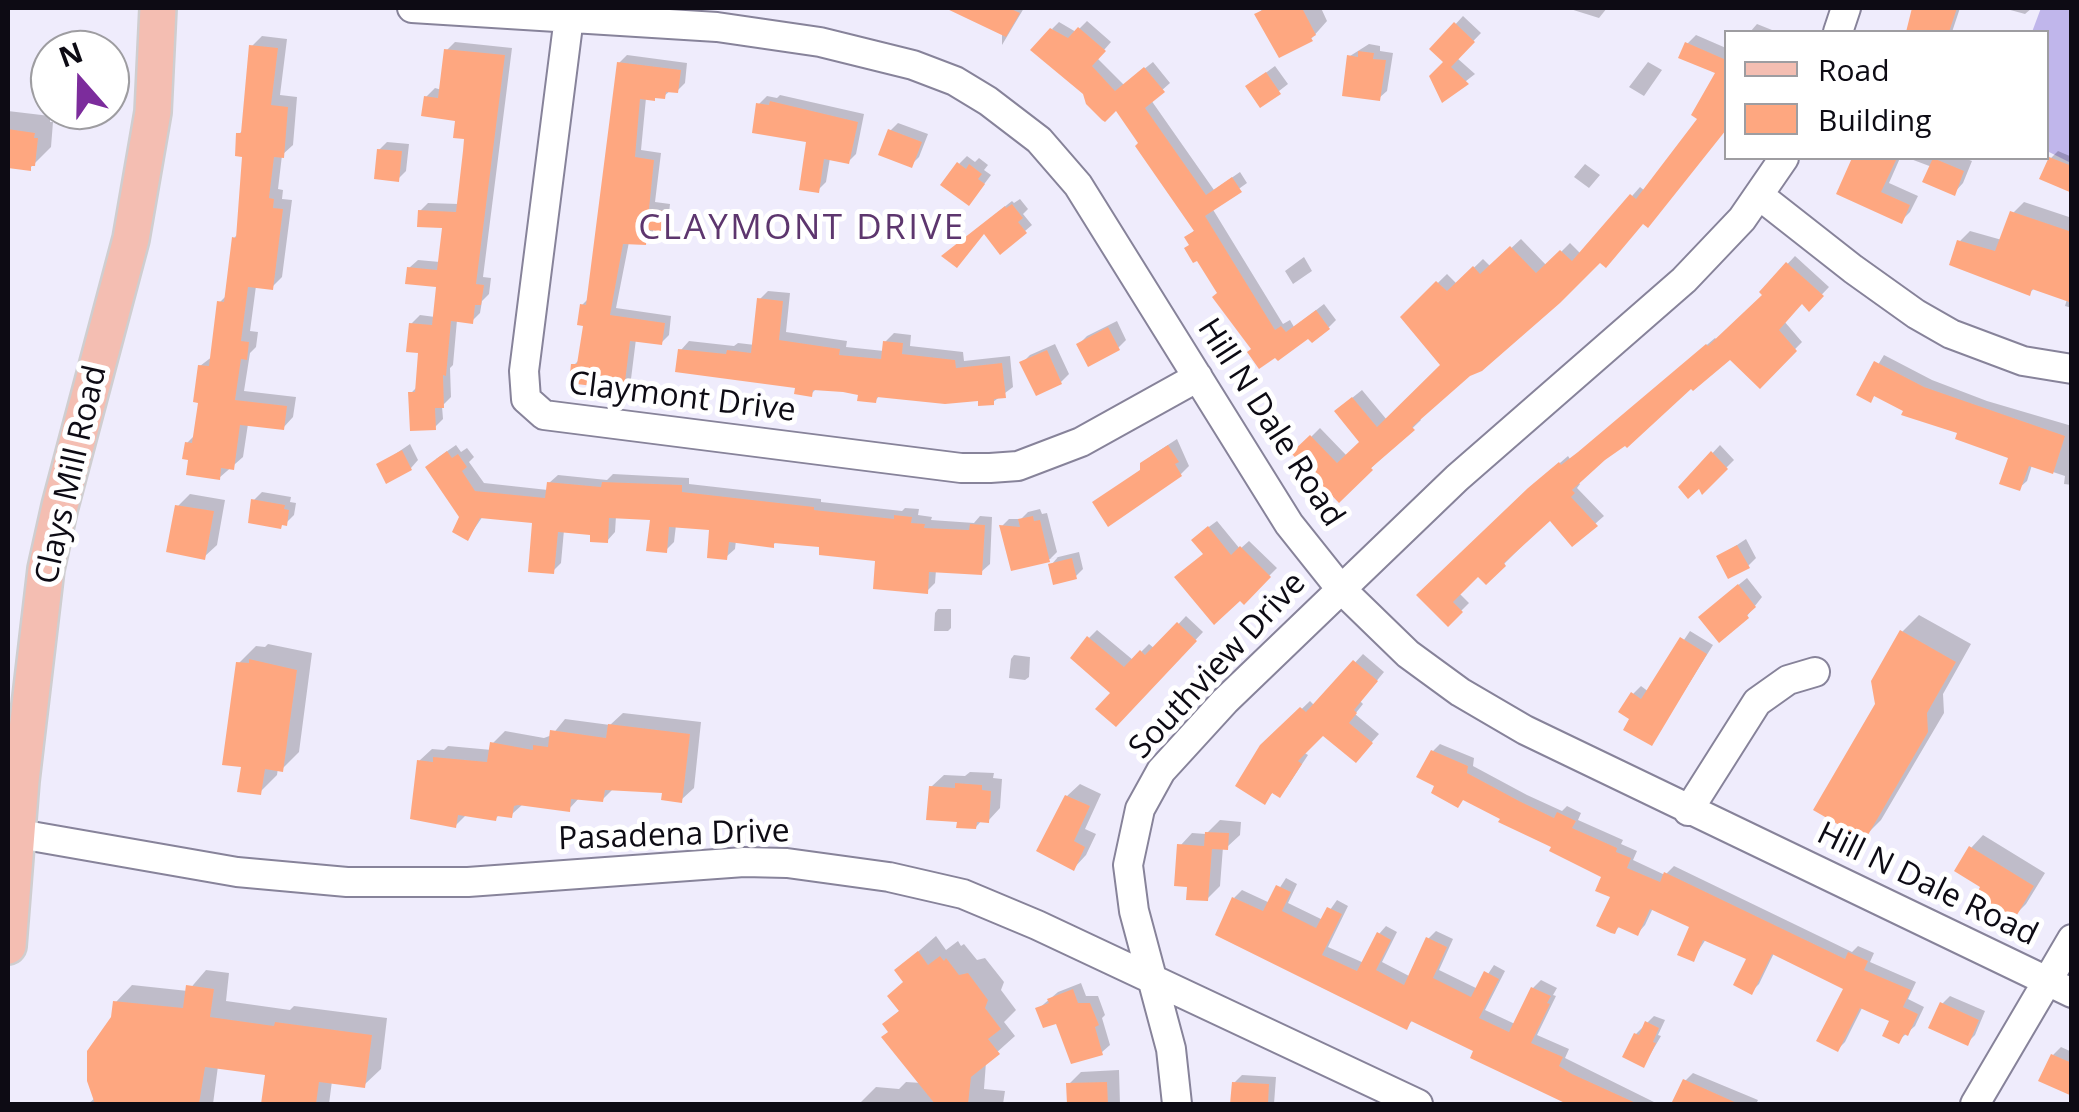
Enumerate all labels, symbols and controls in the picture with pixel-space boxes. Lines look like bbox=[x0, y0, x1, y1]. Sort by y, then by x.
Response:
north arrow bbox=[30, 30, 130, 130]
legend bbox=[1724, 30, 2049, 160]
text: N bbox=[53, 32, 88, 75]
text: Road bbox=[1818, 49, 1890, 90]
text: Building bbox=[1818, 99, 1932, 140]
district label: CLAYMONT DRIVE bbox=[638, 208, 966, 250]
street label: Hill N Dale Road bbox=[1188, 312, 1352, 534]
street label: Clays Mill Road bbox=[28, 362, 116, 588]
street label: Claymont Drive bbox=[566, 365, 798, 431]
street label: Southview Drive bbox=[1122, 565, 1314, 767]
street label: Pasadena Drive bbox=[558, 813, 790, 859]
street label: Hill N Dale Road bbox=[1811, 815, 2043, 955]

